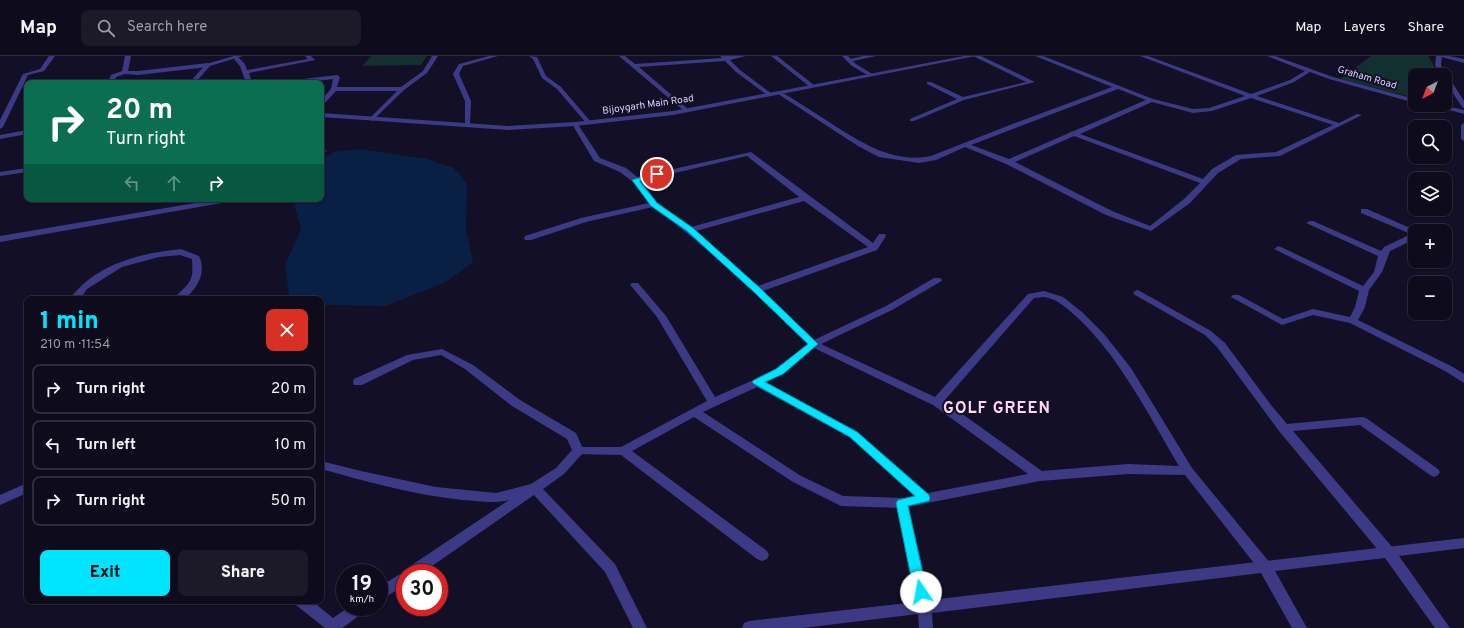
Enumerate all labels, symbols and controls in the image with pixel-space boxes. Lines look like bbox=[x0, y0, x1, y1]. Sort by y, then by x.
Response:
search box bbox=[81, 10, 361, 46]
text: Map bbox=[20, 16, 57, 40]
icon: search bbox=[95, 17, 117, 39]
text: Search here bbox=[127, 18, 207, 37]
text: Map bbox=[1295, 19, 1321, 36]
text: Layers bbox=[1343, 19, 1385, 36]
text: Share bbox=[1407, 19, 1444, 36]
street label: Graham Road bbox=[1336, 63, 1398, 93]
north arrow bbox=[1408, 68, 1452, 112]
map controls bbox=[1408, 68, 1452, 320]
street label: Bijoygarh Main Road bbox=[601, 92, 695, 118]
text: 20 m bbox=[106, 93, 173, 129]
icon: right bbox=[40, 96, 92, 148]
button: search bbox=[1408, 120, 1452, 164]
text: Turn right bbox=[106, 128, 186, 151]
pin bbox=[640, 157, 674, 191]
icon: arrive bbox=[646, 163, 668, 185]
icon: left bbox=[121, 172, 143, 194]
icon: ahead bbox=[163, 172, 185, 194]
icon: right bbox=[205, 172, 227, 194]
button: layers bbox=[1408, 172, 1452, 216]
button: + bbox=[1408, 224, 1452, 268]
button: − bbox=[1408, 276, 1452, 320]
text: 1 min bbox=[40, 307, 99, 337]
button: close bbox=[266, 309, 308, 351]
text: 210 m · 11:54 bbox=[40, 337, 110, 353]
icon: right bbox=[42, 378, 64, 400]
text: Turn right bbox=[76, 380, 145, 399]
text: 20 m bbox=[271, 380, 306, 399]
district label: GOLF GREEN bbox=[943, 399, 1051, 419]
icon: left bbox=[42, 434, 64, 456]
text: Turn left bbox=[76, 436, 136, 455]
text: 10 m bbox=[275, 436, 306, 455]
icon: right bbox=[42, 490, 64, 512]
text: Turn right bbox=[76, 492, 145, 511]
text: 50 m bbox=[271, 492, 306, 511]
button: Exit bbox=[40, 550, 170, 596]
button: Share bbox=[178, 550, 308, 596]
speed limit sign: 30 bbox=[396, 564, 448, 616]
position arrow bbox=[900, 571, 942, 613]
text: 19 bbox=[352, 572, 372, 598]
text: km/h bbox=[350, 593, 374, 606]

